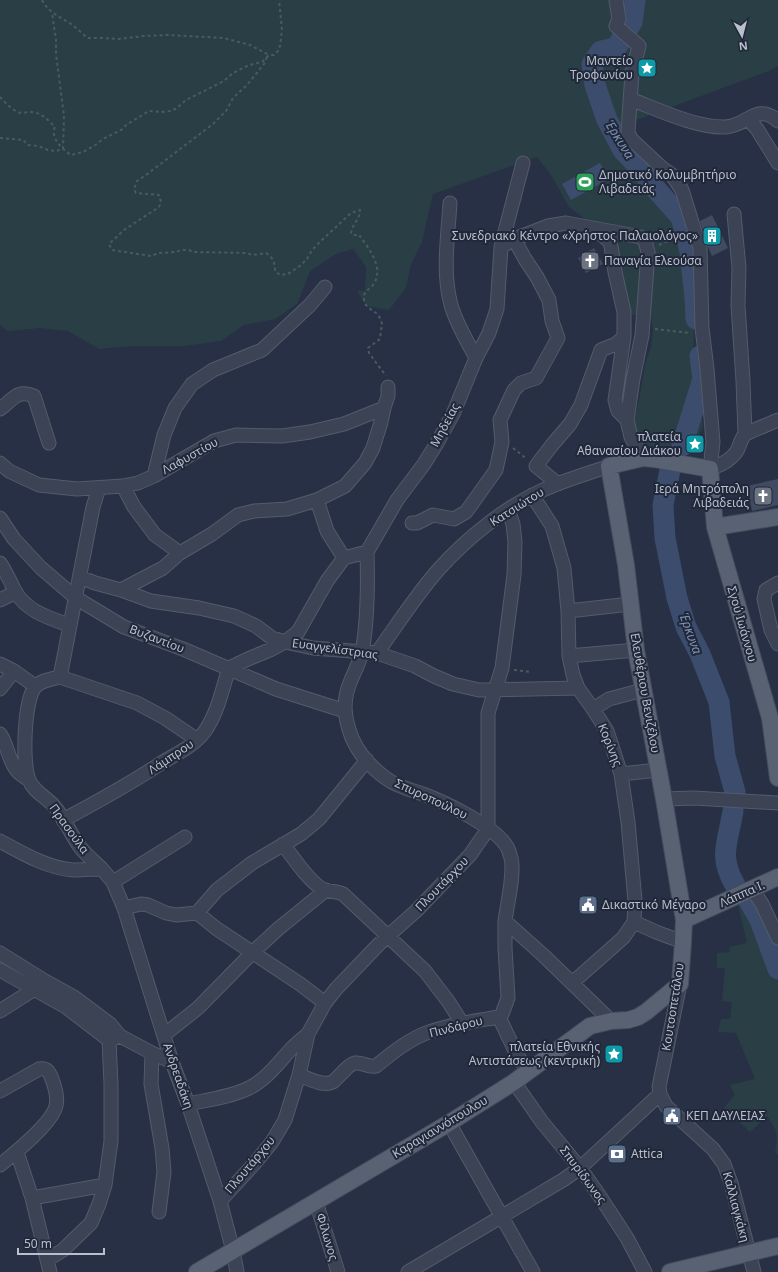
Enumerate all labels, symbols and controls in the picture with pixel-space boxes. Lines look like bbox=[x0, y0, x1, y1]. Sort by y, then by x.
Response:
north arrow bbox=[722, 16, 762, 56]
text: N bbox=[738, 38, 749, 54]
place label: Μαντείο Τροφωνίου bbox=[570, 52, 633, 83]
place icon: Μαντείο Τροφωνίου bbox=[636, 57, 658, 79]
water label: Έρκυνα bbox=[601, 116, 639, 163]
place label: Δημοτικό Κολυμβητήριο Λιβαδειάς bbox=[599, 166, 737, 197]
sports icon: Δημοτικό Κολυμβητήριο Λιβαδειάς bbox=[574, 171, 596, 193]
building icon: Συνεδριακό Κέντρο «Χρήστος Παλαιολόγος» bbox=[701, 225, 723, 247]
place label: Συνεδριακό Κέντρο «Χρήστος Παλαιολόγος» bbox=[452, 227, 698, 244]
church icon: Παναγία Ελεούσα bbox=[579, 250, 601, 272]
place label: Παναγία Ελεούσα bbox=[604, 252, 702, 269]
street label: Μηδείας bbox=[426, 400, 463, 450]
place label: πλατεία Αθανασίου Διάκου bbox=[577, 428, 682, 459]
street label: Λαφυστίου bbox=[159, 433, 221, 478]
place icon: πλατεία Αθανασίου Διάκου bbox=[684, 433, 706, 455]
place label: Ιερά Μητρόπολη Λιβαδειάς bbox=[655, 480, 749, 511]
street label: Κατσιώτου bbox=[486, 483, 547, 530]
church icon: Ιερά Μητρόπολη Λιβαδειάς bbox=[752, 485, 774, 507]
street label: Σγού Ιωάννου bbox=[724, 584, 761, 664]
water label: Έρκυνα bbox=[675, 610, 707, 657]
street label: Βυζαντίου bbox=[127, 620, 187, 657]
street label: Ελευθέριου Βενιζέλου bbox=[627, 631, 664, 754]
street label: Ευαγγελίστριας bbox=[291, 634, 379, 663]
street label: Κορίνης bbox=[594, 721, 627, 769]
street label: Λάμπρου bbox=[145, 735, 197, 778]
street label: Σπυροπούλου bbox=[392, 774, 470, 823]
street label: Πρασούλα bbox=[45, 800, 94, 858]
street label: Πλουτάρχου bbox=[411, 852, 472, 915]
street label: Λάππα Ι. bbox=[716, 876, 767, 911]
public building icon: Δικαστικό Μέγαρο bbox=[577, 894, 599, 916]
place label: Δικαστικό Μέγαρο bbox=[602, 896, 706, 913]
street label: Κουτσοπετάλου bbox=[657, 962, 688, 1052]
street label: Πινδάρου bbox=[427, 1012, 485, 1041]
place label: πλατεία Εθνικής Αντιστάσεως (κεντρική) bbox=[469, 1038, 600, 1069]
street label: Ανδρεαδάκη bbox=[159, 1040, 198, 1111]
place icon: πλατεία Εθνικής Αντιστάσεως (κεντρική) bbox=[603, 1043, 625, 1065]
street label: Καραγιαννόπουλου bbox=[389, 1091, 491, 1162]
public building icon: ΚΕΠ ΔΑΥΛΕΙΑΣ bbox=[661, 1105, 683, 1127]
place label: ΚΕΠ ΔΑΥΛΕΙΑΣ bbox=[686, 1107, 765, 1124]
street label: Πλουτάρχου bbox=[220, 1132, 279, 1197]
street label: Σπυρίδωνος bbox=[556, 1142, 611, 1207]
bank icon: Attica bbox=[606, 1143, 628, 1165]
place label: Attica bbox=[631, 1145, 663, 1162]
street label: Καλλιαγκάκη bbox=[719, 1170, 754, 1244]
street label: Φίλωνος bbox=[312, 1211, 343, 1263]
scale bar bbox=[18, 1230, 104, 1256]
text: 50 m bbox=[24, 1235, 52, 1252]

